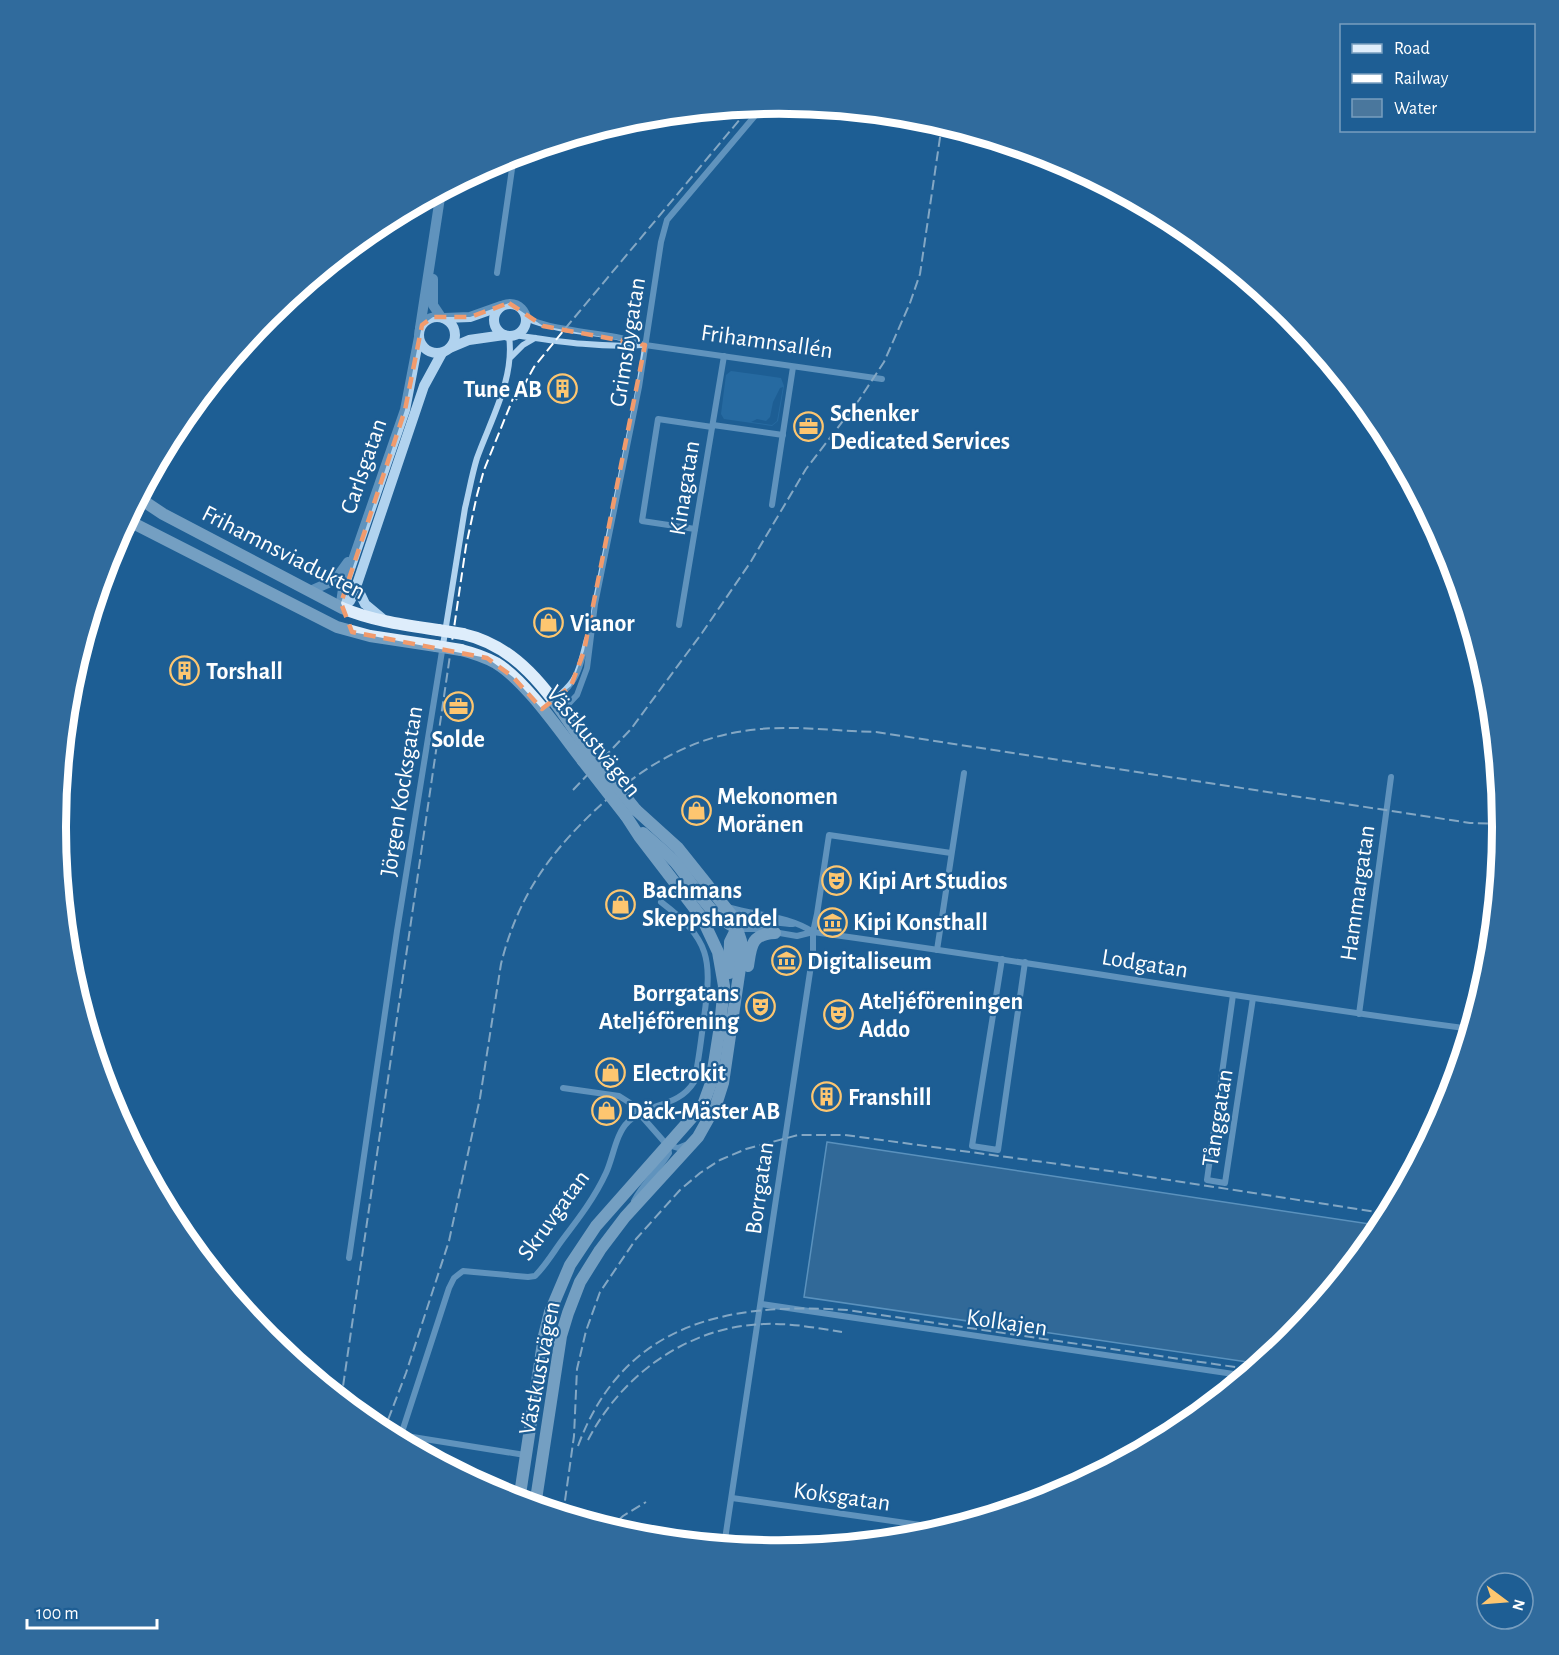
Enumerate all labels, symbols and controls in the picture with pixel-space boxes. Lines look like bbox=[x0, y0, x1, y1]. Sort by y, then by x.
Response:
legend bbox=[1340, 24, 1535, 132]
text: Road bbox=[1394, 40, 1430, 58]
text: Railway bbox=[1394, 70, 1449, 88]
text: Water bbox=[1394, 100, 1437, 118]
street label: Grimsbygatan bbox=[606, 276, 650, 409]
street label: Frihamnsallén bbox=[699, 321, 834, 363]
building icon: Tune AB bbox=[547, 373, 579, 405]
place label: Tune AB bbox=[463, 378, 542, 402]
place label: Schenker Dedicated Services bbox=[830, 402, 1010, 454]
office icon: Schenker Dedicated Services bbox=[793, 411, 825, 443]
street label: Carlsgatan bbox=[336, 415, 391, 517]
street label: Kinagatan bbox=[666, 439, 704, 537]
street label: Frihamnsviadukten bbox=[198, 501, 369, 604]
shop icon: Vianor bbox=[533, 607, 565, 639]
place label: Vianor bbox=[570, 612, 635, 636]
building icon: Torshall bbox=[169, 655, 201, 687]
place label: Torshall bbox=[206, 660, 283, 684]
street label: Västkustvägen bbox=[541, 681, 645, 802]
office icon: Solde bbox=[442, 690, 474, 722]
street label: Jörgen Kocksgatan bbox=[377, 704, 427, 878]
place label: Solde bbox=[431, 728, 485, 752]
place label: Mekonomen Moränen bbox=[717, 785, 838, 837]
shop icon: Mekonomen Moränen bbox=[680, 794, 712, 826]
street label: Hammargatan bbox=[1337, 824, 1379, 963]
theatre icon: Kipi Art Studios bbox=[821, 865, 853, 897]
place label: Kipi Art Studios bbox=[858, 870, 1008, 894]
place label: Bachmans Skeppshandel bbox=[642, 879, 778, 931]
shop icon: Bachmans Skeppshandel bbox=[605, 888, 637, 920]
museum icon: Kipi Konsthall bbox=[816, 906, 848, 938]
place label: Kipi Konsthall bbox=[853, 911, 988, 935]
museum icon: Digitaliseum bbox=[770, 945, 802, 977]
street label: Lodgatan bbox=[1100, 945, 1190, 983]
place label: Digitaliseum bbox=[807, 950, 932, 974]
place label: Borrgatans Ateljéförening bbox=[599, 982, 740, 1034]
place label: Ateljéföreningen Addo bbox=[859, 990, 1023, 1042]
theatre icon: Borrgatans Ateljéförening bbox=[744, 991, 776, 1023]
theatre icon: Ateljéföreningen Addo bbox=[822, 999, 854, 1031]
shop icon: Electrokit bbox=[595, 1057, 627, 1089]
place label: Electrokit bbox=[632, 1062, 726, 1086]
street label: Tånggatan bbox=[1198, 1068, 1238, 1169]
building icon: Franshill bbox=[811, 1081, 843, 1113]
place label: Franshill bbox=[848, 1086, 931, 1110]
shop icon: Däck-Mäster AB bbox=[590, 1095, 622, 1127]
place label: Däck-Mäster AB bbox=[627, 1100, 780, 1124]
street label: Borrgatan bbox=[742, 1140, 778, 1236]
street label: Skruvgatan bbox=[513, 1166, 594, 1265]
street label: Västkustvägen bbox=[515, 1299, 565, 1437]
street label: Kolkajen bbox=[965, 1305, 1049, 1341]
street label: Koksgatan bbox=[792, 1478, 892, 1516]
north arrow bbox=[1475, 1571, 1535, 1631]
scale bar bbox=[27, 1592, 158, 1630]
text: N bbox=[1509, 1597, 1528, 1612]
text: 100 m bbox=[36, 1605, 79, 1623]

